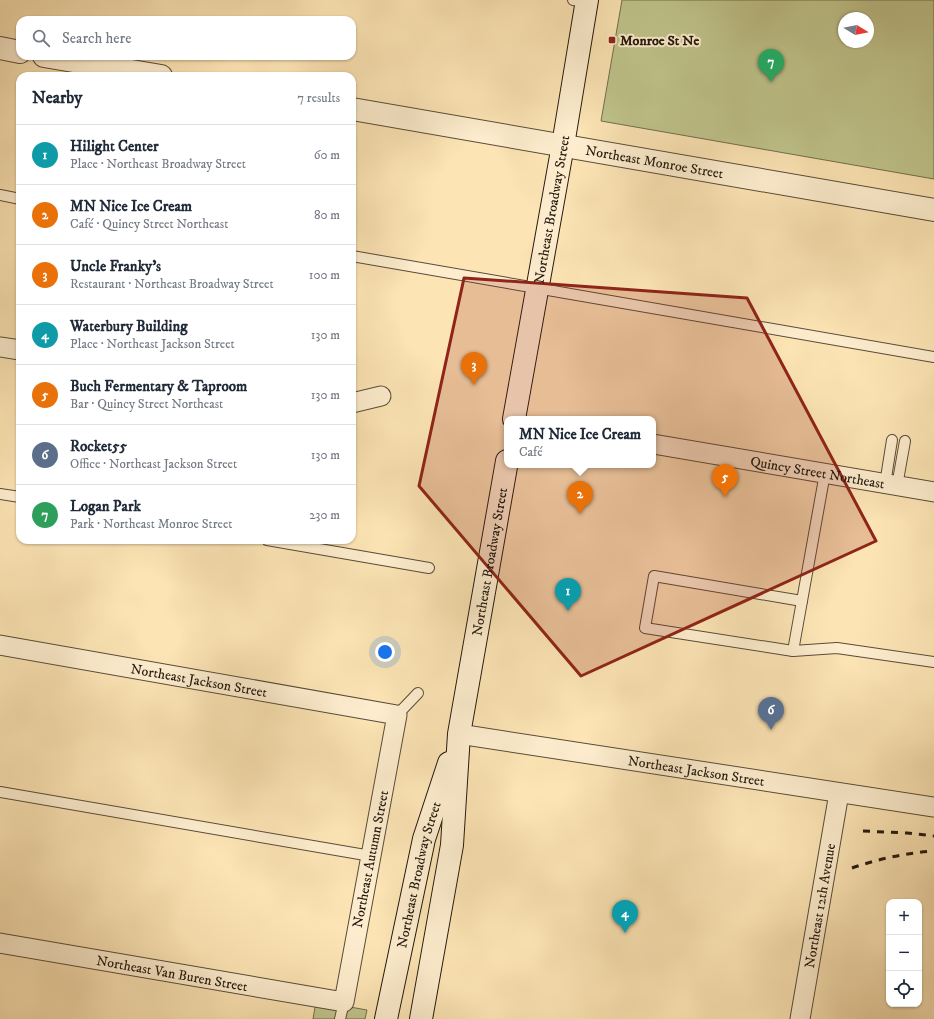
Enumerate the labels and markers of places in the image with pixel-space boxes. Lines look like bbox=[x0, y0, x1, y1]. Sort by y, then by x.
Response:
place label: Monroe St Ne bbox=[620, 32, 700, 50]
marker: Monroe St Ne bbox=[607, 35, 617, 45]
pin: 7 bbox=[758, 49, 784, 82]
pin: 3 bbox=[461, 352, 487, 385]
pin: 5 bbox=[712, 464, 738, 497]
pin: 2 bbox=[567, 481, 593, 514]
pin: 1 bbox=[555, 578, 581, 611]
pin: 6 bbox=[758, 697, 784, 730]
pin: 4 bbox=[612, 900, 638, 933]

